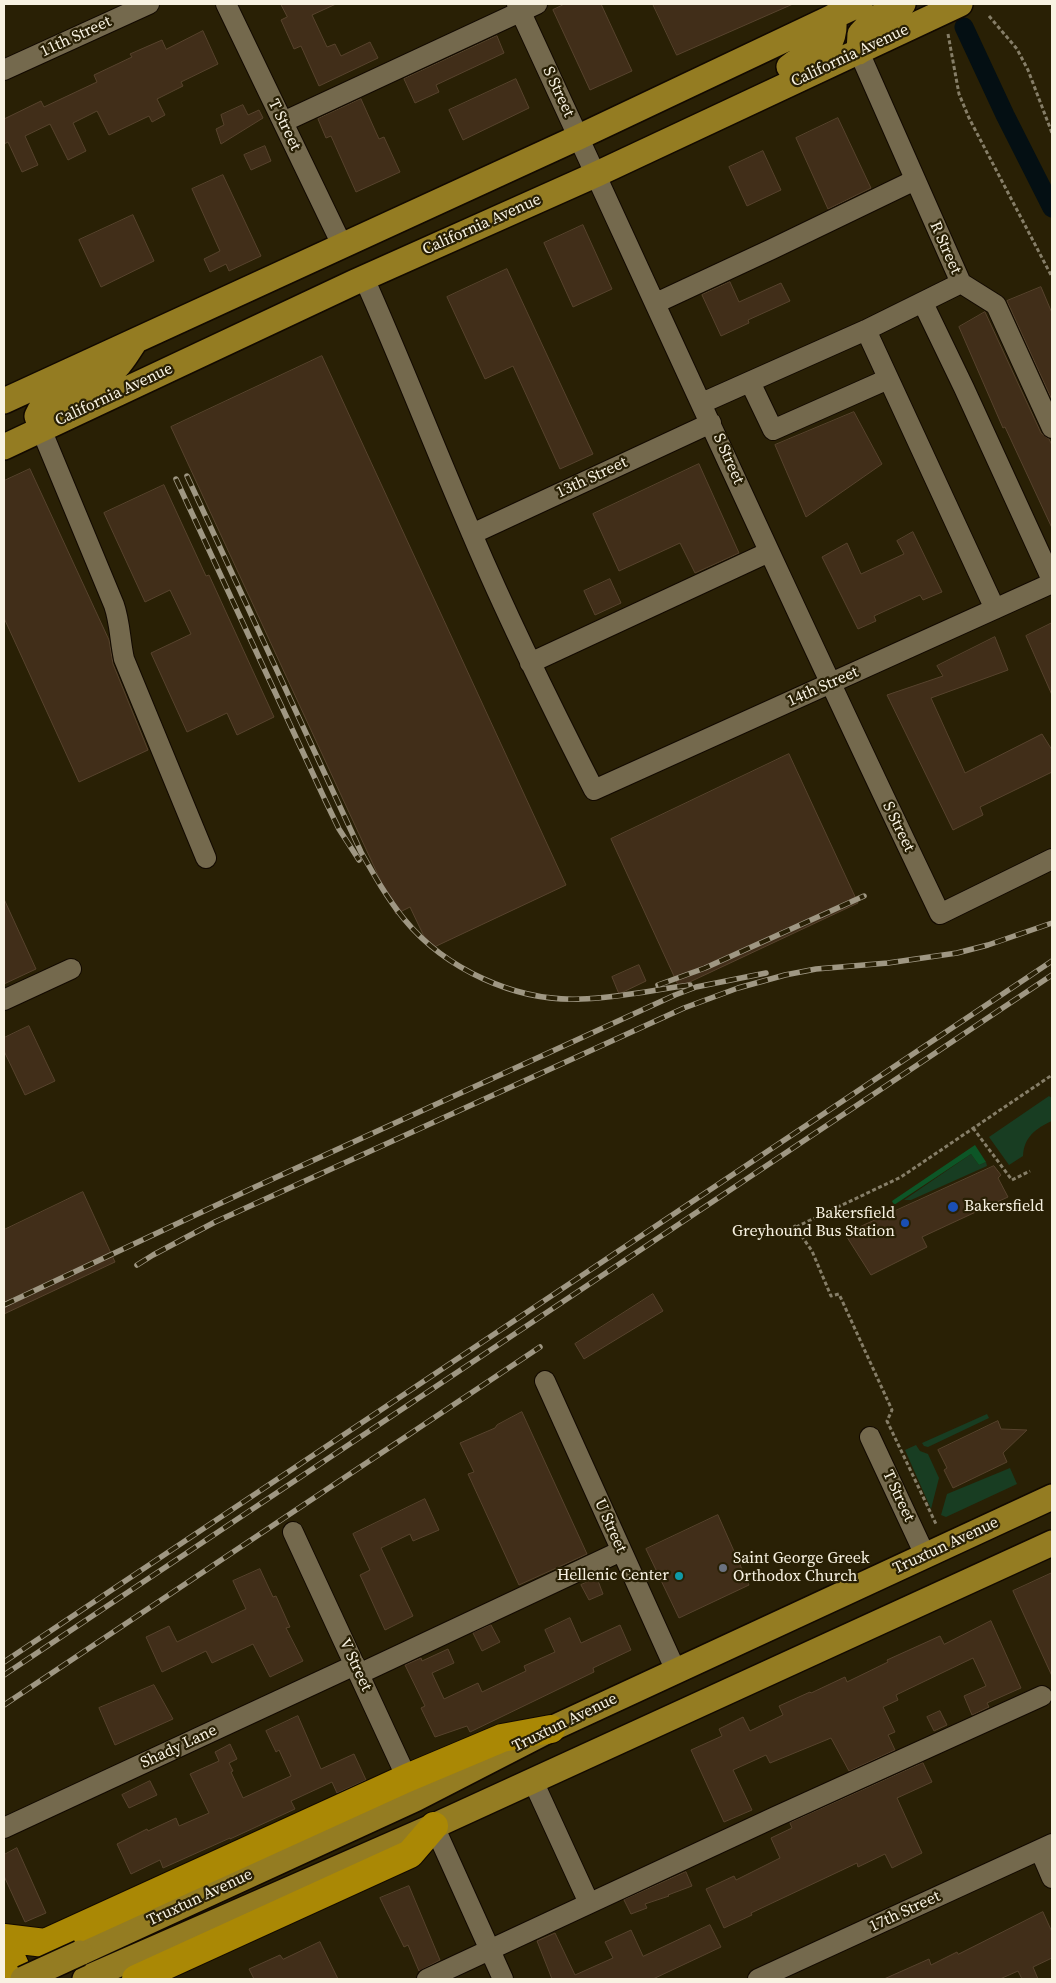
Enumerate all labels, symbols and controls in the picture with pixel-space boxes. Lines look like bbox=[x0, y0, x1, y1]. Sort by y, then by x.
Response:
street label: 11th Street bbox=[38, 12, 114, 62]
street label: California Avenue bbox=[788, 20, 912, 92]
street label: S Street bbox=[538, 64, 578, 120]
street label: T Street bbox=[263, 96, 305, 154]
street label: California Avenue bbox=[420, 190, 544, 260]
street label: R Street bbox=[925, 219, 965, 277]
street label: California Avenue bbox=[52, 359, 176, 431]
street label: S Street bbox=[708, 431, 748, 487]
street label: 13th Street bbox=[554, 453, 630, 503]
street label: 14th Street bbox=[784, 663, 862, 711]
street label: S Street bbox=[878, 799, 918, 855]
place label: Bakersfield bbox=[964, 1197, 1044, 1217]
marker: Bakersfield bbox=[946, 1200, 960, 1214]
place label: Bakersfield Greyhound Bus Station bbox=[732, 1204, 895, 1242]
marker: Bakersfield Greyhound Bus Station bbox=[899, 1217, 911, 1229]
street label: T Street bbox=[878, 1467, 918, 1525]
street label: U Street bbox=[590, 1496, 630, 1556]
street label: Truxtun Avenue bbox=[890, 1513, 1002, 1579]
place label: Saint George Greek Orthodox Church bbox=[733, 1549, 870, 1587]
marker: Saint George Greek Orthodox Church bbox=[717, 1562, 729, 1574]
place label: Hellenic Center bbox=[557, 1566, 669, 1586]
marker: Hellenic Center bbox=[673, 1570, 685, 1582]
street label: V Street bbox=[334, 1636, 376, 1694]
street label: Truxtun Avenue bbox=[509, 1689, 621, 1757]
street label: Shady Lane bbox=[138, 1721, 220, 1773]
street label: Truxtun Avenue bbox=[144, 1865, 256, 1931]
street label: 17th Street bbox=[867, 1887, 943, 1937]

